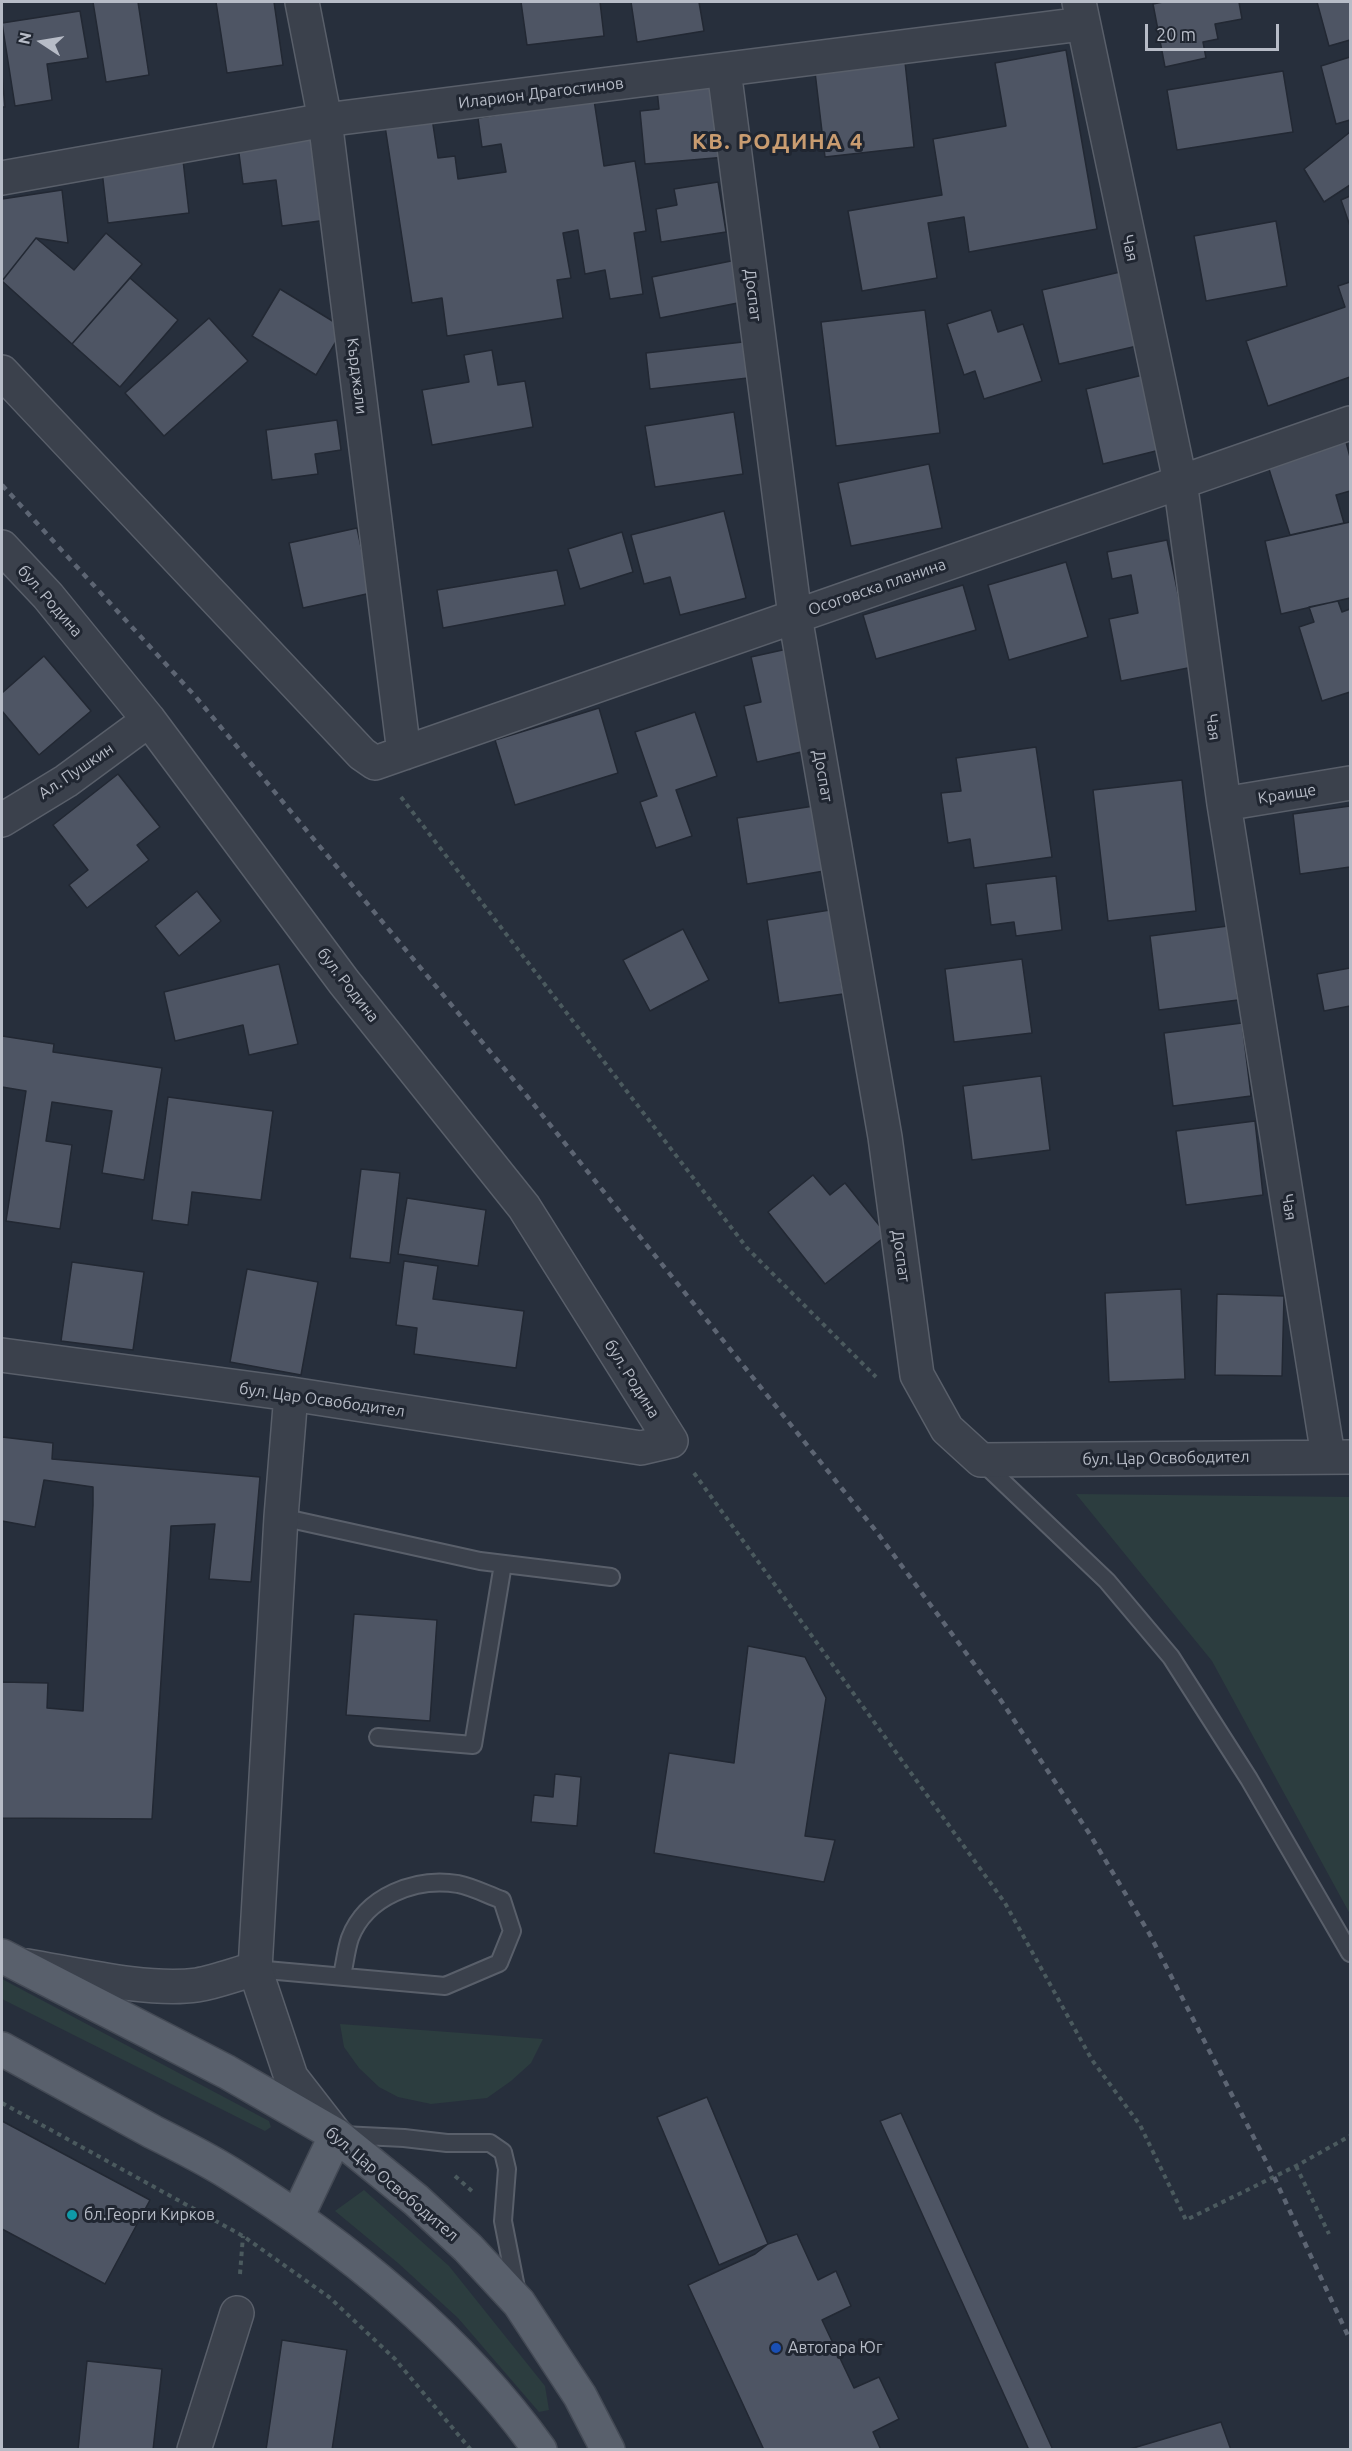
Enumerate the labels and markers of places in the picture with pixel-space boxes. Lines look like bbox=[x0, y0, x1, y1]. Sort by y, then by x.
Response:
place label: бл.Георги Кирков bbox=[84, 2205, 215, 2225]
marker: бл.Георги Кирков bbox=[65, 2208, 79, 2222]
place label: Автогара Юг bbox=[788, 2338, 882, 2358]
marker: Автогара Юг bbox=[769, 2341, 783, 2355]

